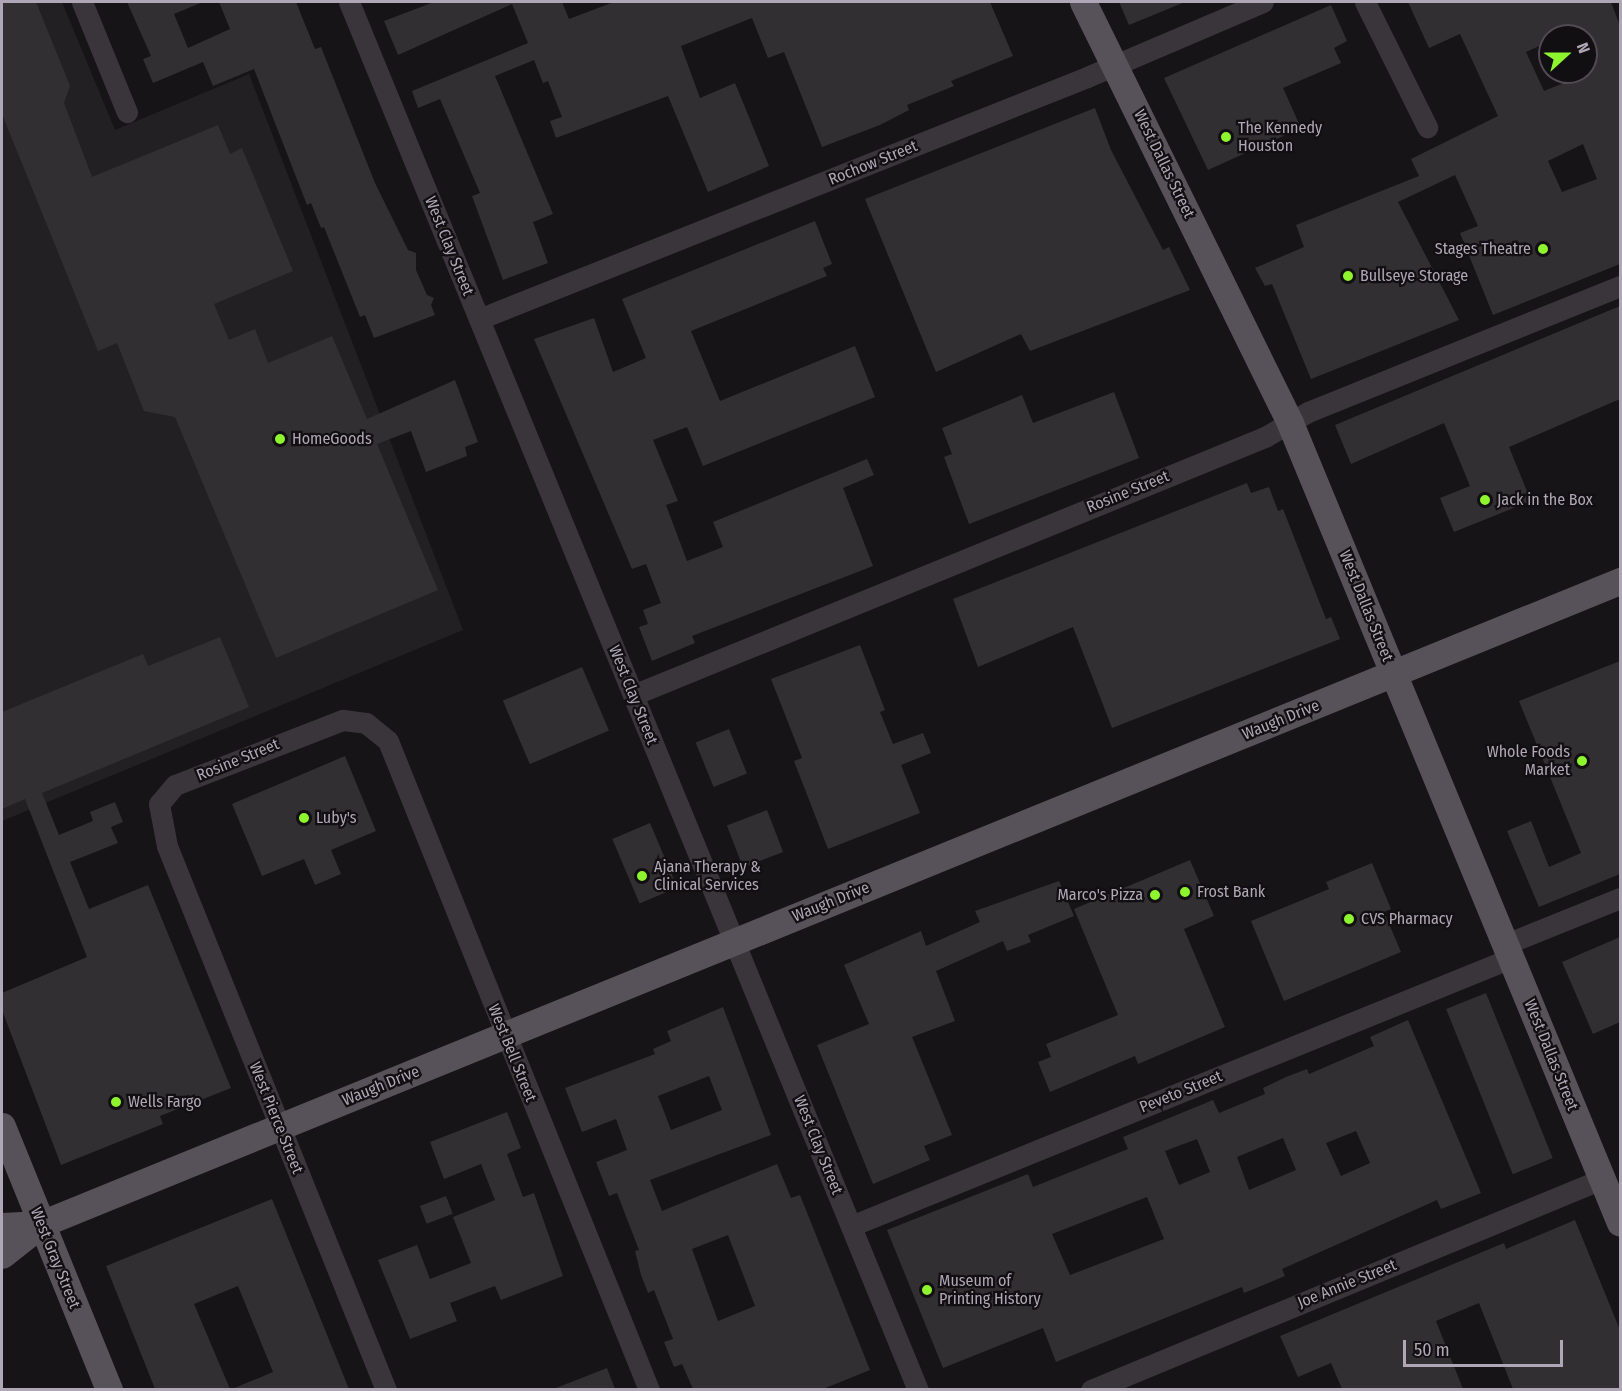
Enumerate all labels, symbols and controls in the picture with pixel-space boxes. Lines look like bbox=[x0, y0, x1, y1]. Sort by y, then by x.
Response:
north arrow bbox=[1538, 24, 1598, 84]
text: N bbox=[1573, 40, 1594, 56]
street label: West Dallas Street bbox=[1129, 107, 1199, 221]
place label: The Kennedy Houston bbox=[1238, 118, 1322, 156]
marker: The Kennedy Houston bbox=[1219, 130, 1233, 144]
street label: Rochow Street bbox=[826, 136, 920, 190]
street label: West Clay Street bbox=[420, 193, 478, 299]
place label: Stages Theatre bbox=[1435, 239, 1531, 259]
marker: Stages Theatre bbox=[1536, 242, 1550, 256]
place label: Bullseye Storage bbox=[1360, 266, 1468, 286]
marker: Bullseye Storage bbox=[1341, 269, 1355, 283]
place label: HomeGoods bbox=[292, 429, 372, 449]
marker: HomeGoods bbox=[273, 432, 287, 446]
street label: Rosine Street bbox=[1084, 467, 1172, 517]
place label: Jack in the Box bbox=[1497, 490, 1593, 510]
marker: Jack in the Box bbox=[1478, 493, 1492, 507]
street label: West Dallas Street bbox=[1335, 548, 1397, 664]
street label: West Clay Street bbox=[604, 642, 662, 748]
street label: Waugh Drive bbox=[1240, 696, 1322, 744]
street label: Rosine Street bbox=[194, 735, 282, 785]
place label: Whole Foods Market bbox=[1487, 742, 1570, 780]
marker: Whole Foods Market bbox=[1575, 754, 1589, 768]
place label: Luby's bbox=[316, 808, 357, 828]
marker: Luby's bbox=[297, 811, 311, 825]
place label: Ajana Therapy & Clinical Services bbox=[654, 857, 761, 895]
marker: Ajana Therapy & Clinical Services bbox=[635, 869, 649, 883]
street label: Waugh Drive bbox=[790, 878, 872, 926]
place label: Frost Bank bbox=[1197, 882, 1265, 902]
place label: Marco's Pizza bbox=[1057, 885, 1143, 905]
marker: Frost Bank bbox=[1178, 885, 1192, 899]
marker: Marco's Pizza bbox=[1148, 888, 1162, 902]
place label: CVS Pharmacy bbox=[1361, 909, 1453, 929]
marker: CVS Pharmacy bbox=[1342, 912, 1356, 926]
street label: West Dallas Street bbox=[1520, 997, 1582, 1113]
street label: West Bell Street bbox=[484, 1001, 540, 1105]
street label: West Pierce Street bbox=[245, 1059, 307, 1177]
street label: Waugh Drive bbox=[340, 1062, 422, 1110]
street label: Peveto Street bbox=[1137, 1067, 1225, 1117]
place label: Wells Fargo bbox=[128, 1092, 202, 1112]
street label: West Clay Street bbox=[789, 1092, 847, 1198]
marker: Wells Fargo bbox=[109, 1095, 123, 1109]
street label: West Gray Street bbox=[26, 1204, 84, 1312]
street label: Joe Annie Street bbox=[1295, 1255, 1399, 1313]
place label: Museum of Printing History bbox=[939, 1271, 1041, 1309]
marker: Museum of Printing History bbox=[920, 1283, 934, 1297]
scale bar bbox=[1406, 1328, 1566, 1366]
text: 50 m bbox=[1414, 1339, 1450, 1361]

